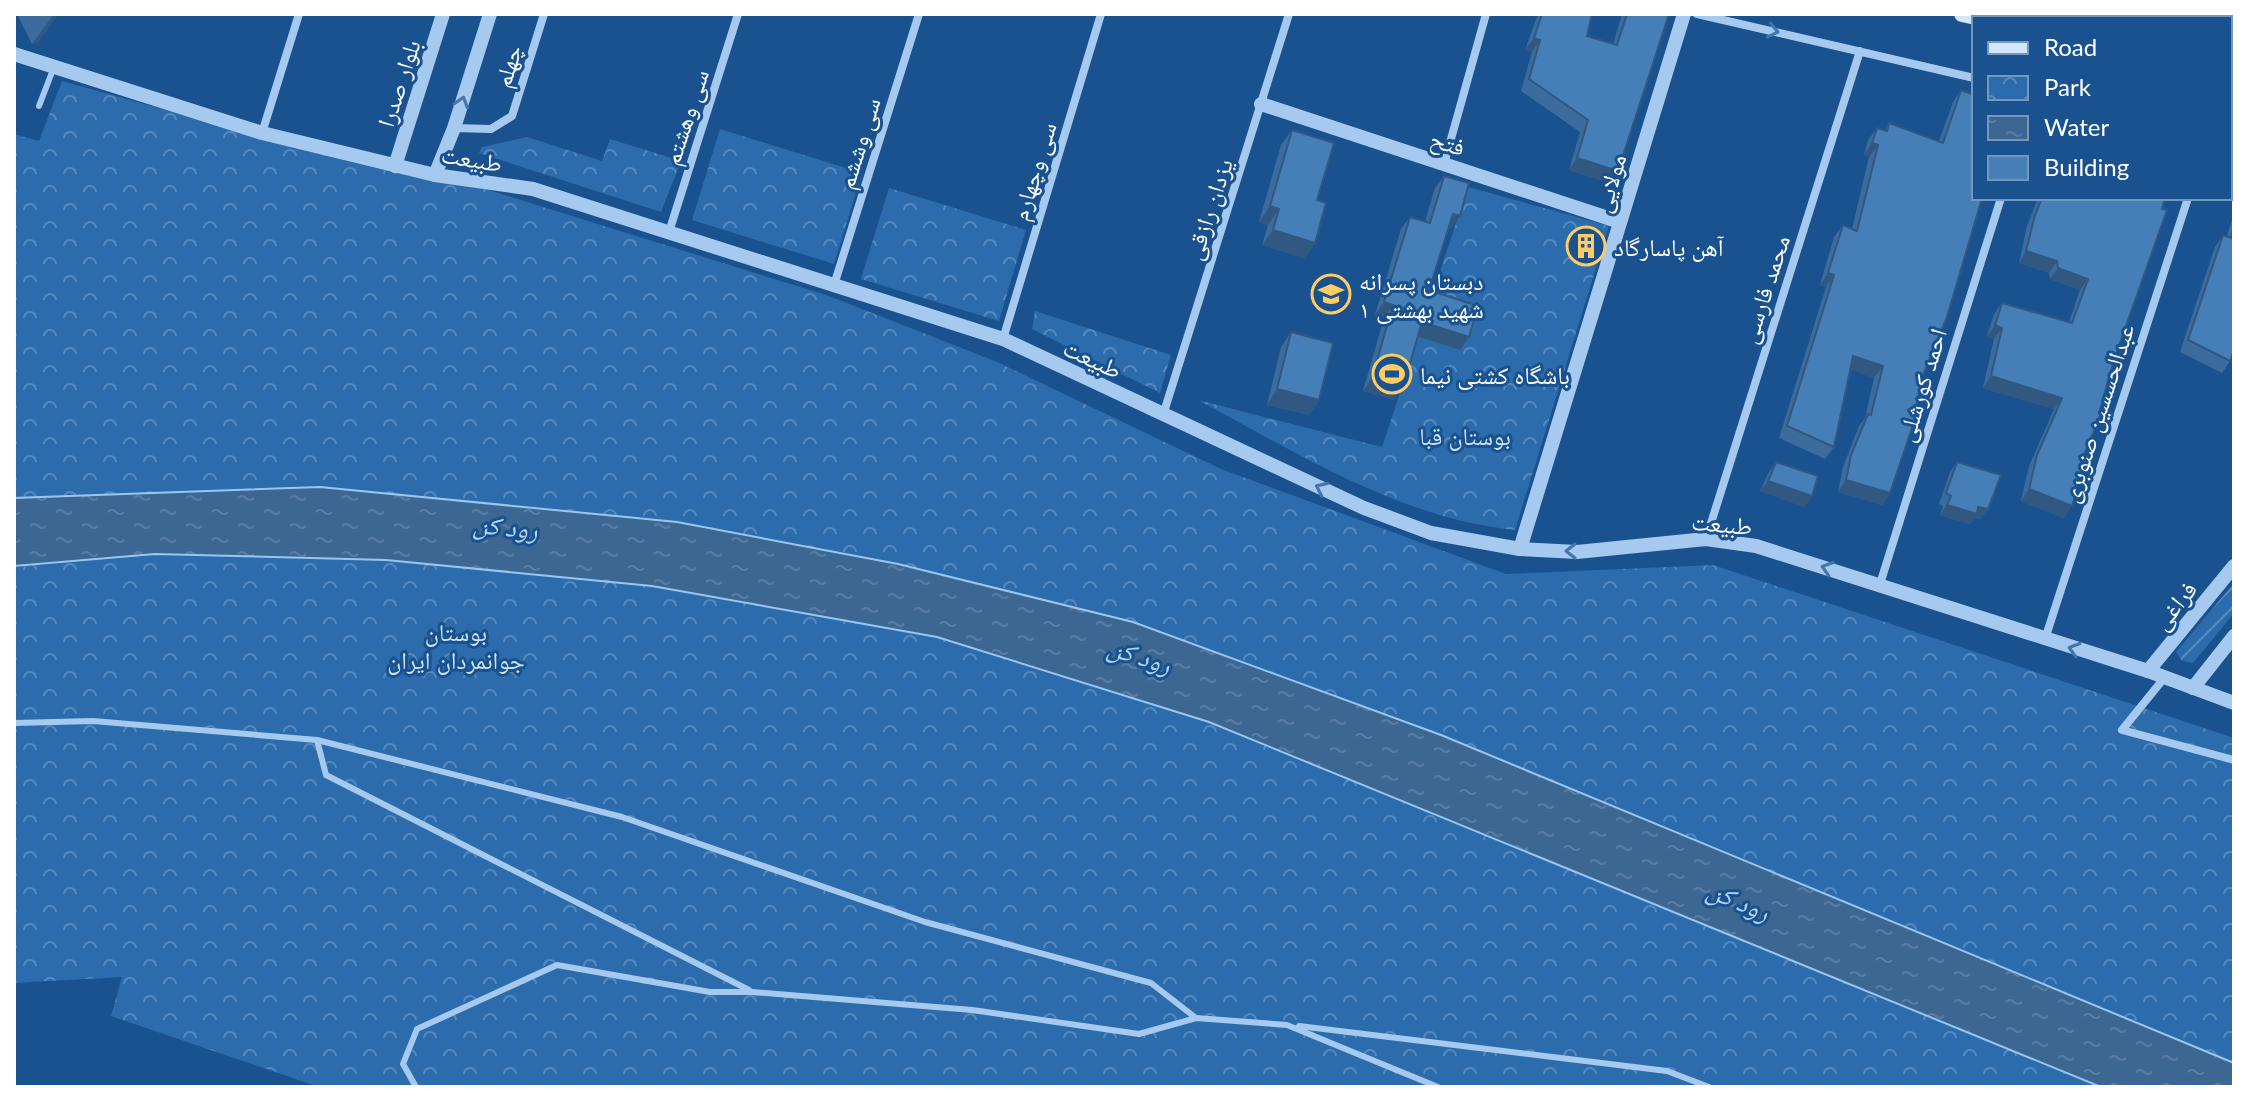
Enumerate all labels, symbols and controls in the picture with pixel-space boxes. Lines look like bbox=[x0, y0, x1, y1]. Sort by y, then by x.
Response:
legend bbox=[1972, 16, 2232, 200]
one-way arrow bbox=[1766, 22, 1779, 39]
text: Road bbox=[2044, 32, 2097, 61]
street label: بلوار صدرا bbox=[370, 36, 426, 131]
street label: چهلم bbox=[487, 41, 530, 92]
street label: سی وهشتم bbox=[656, 65, 717, 170]
text: Park bbox=[2044, 72, 2092, 101]
street label: سی وششم bbox=[830, 94, 888, 193]
one-way arrow bbox=[453, 95, 469, 109]
text: Water bbox=[2044, 112, 2109, 141]
street label: سی وچهارم bbox=[1004, 118, 1065, 224]
street label: فتح bbox=[1426, 123, 1469, 163]
street label: طبیعت bbox=[439, 139, 504, 178]
street label: مولایی bbox=[1586, 150, 1632, 216]
text: Building bbox=[2044, 152, 2129, 181]
street label: یزدان رازقی bbox=[1178, 155, 1239, 264]
building icon: آهن پاسارگاد bbox=[1565, 225, 1607, 267]
street label: محمد فارسی bbox=[1733, 231, 1796, 347]
place label: آهن پاسارگاد bbox=[1614, 232, 1724, 262]
place label: دبستان پسرانه شهید بهشتی ۱ bbox=[1359, 266, 1484, 324]
school or university icon: دبستان پسرانه شهید بهشتی ۱ bbox=[1310, 273, 1352, 315]
street label: عبدالحسسین صنوبری bbox=[2054, 320, 2141, 506]
street label: احمد کورشلی bbox=[1890, 325, 1953, 445]
street label: طبیعت bbox=[1059, 332, 1127, 385]
sports icon: باشگاه کشتی نیما bbox=[1371, 353, 1413, 395]
place label: باشگاه کشتی نیما bbox=[1420, 360, 1570, 390]
park label: بوستان قبا bbox=[1419, 421, 1511, 451]
one-way arrow bbox=[1315, 482, 1330, 498]
street label: طبیعت bbox=[1690, 506, 1754, 541]
water label: رود کن bbox=[472, 507, 540, 546]
one-way arrow bbox=[1564, 542, 1577, 560]
one-way arrow bbox=[1820, 561, 1834, 577]
street label: فراغی bbox=[2146, 575, 2203, 636]
park label: بوستان جوانمردان ایران bbox=[387, 617, 525, 675]
water label: رود کن bbox=[1104, 630, 1176, 681]
one-way arrow bbox=[2067, 642, 2081, 658]
water label: رود کن bbox=[1702, 873, 1775, 928]

